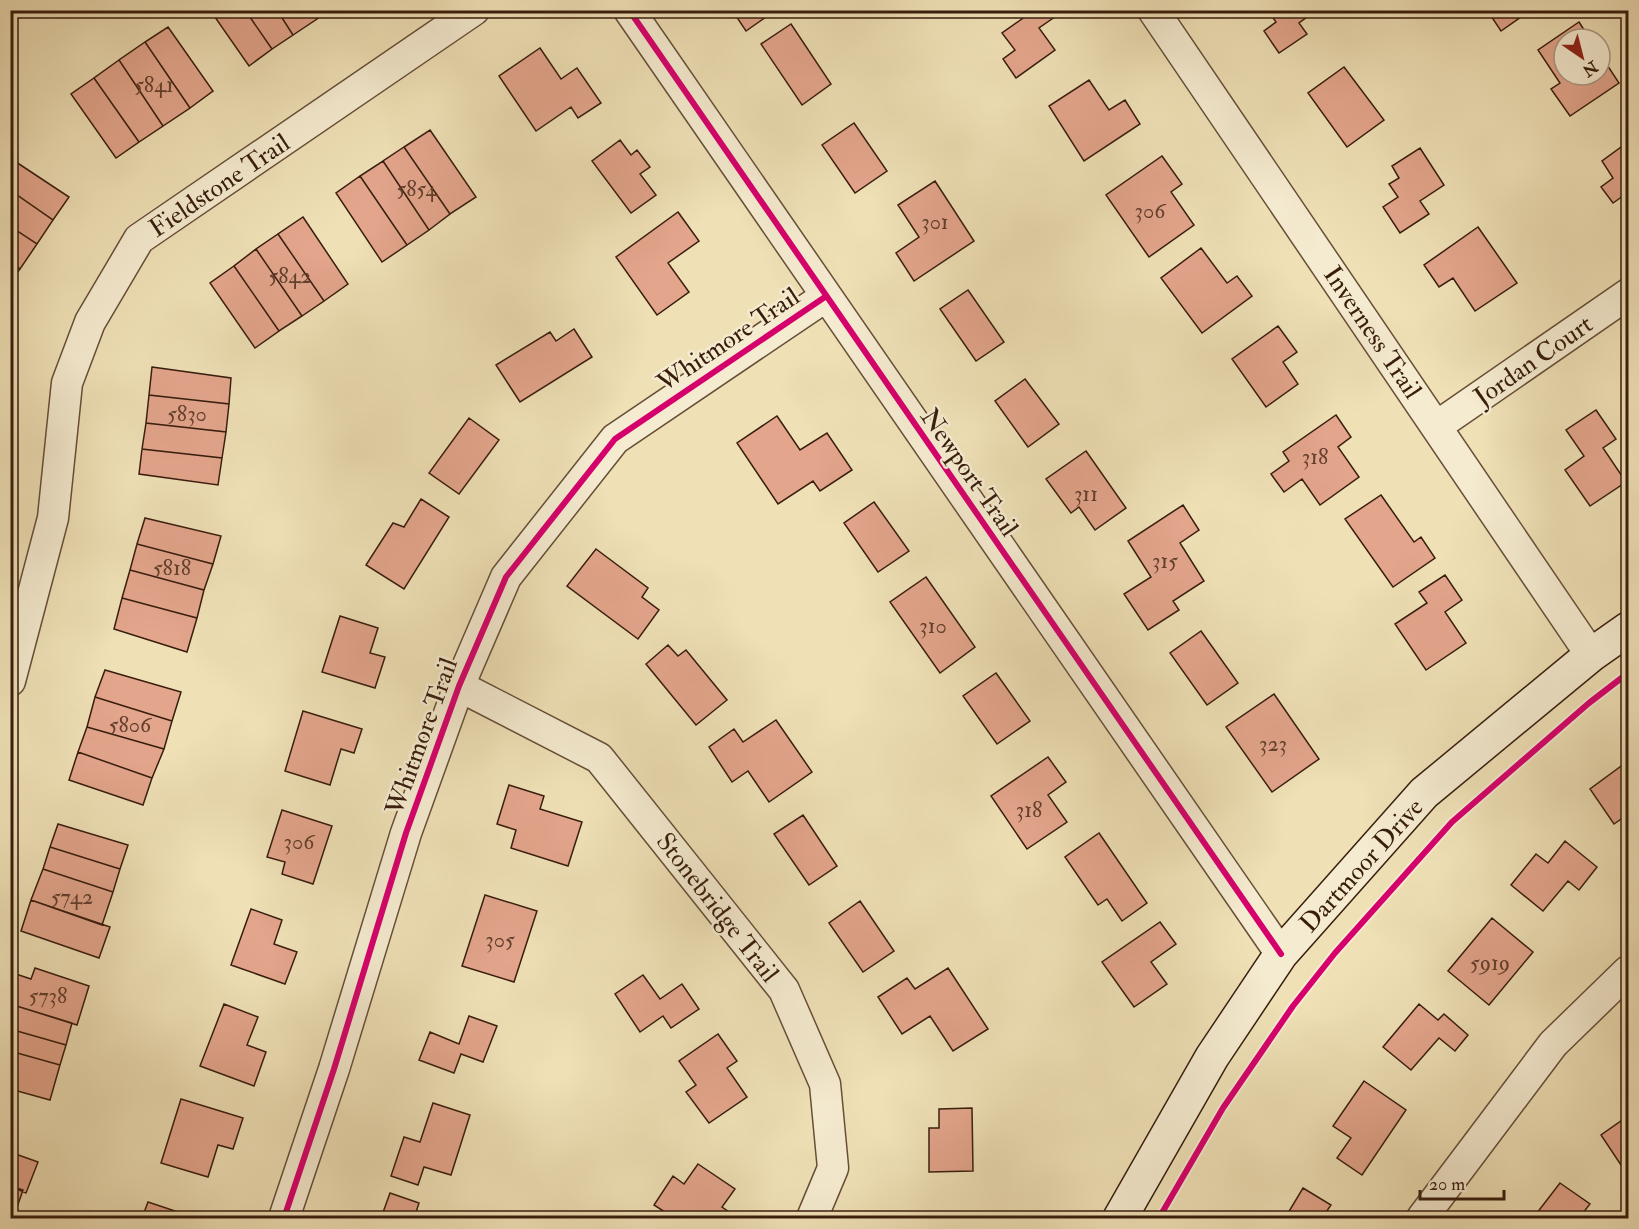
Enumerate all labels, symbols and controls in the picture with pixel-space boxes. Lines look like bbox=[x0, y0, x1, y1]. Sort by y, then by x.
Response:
north arrow bbox=[1552, 27, 1612, 87]
text: N bbox=[1578, 56, 1602, 81]
house number: 5841 bbox=[134, 71, 174, 99]
street label: Fieldstone Trail bbox=[143, 127, 296, 245]
house number: 5854 bbox=[397, 175, 439, 203]
house number: 306 bbox=[1135, 197, 1167, 225]
house number: 301 bbox=[921, 208, 949, 236]
street label: Inverness Trail bbox=[1316, 260, 1428, 405]
house number: 5842 bbox=[268, 262, 312, 290]
street label: Whitmore Trail bbox=[651, 280, 806, 400]
street label: Jordan Court bbox=[1467, 308, 1599, 414]
house number: 5830 bbox=[167, 400, 207, 428]
street label: Newport Trail bbox=[912, 402, 1025, 544]
house number: 318 bbox=[1302, 443, 1328, 471]
house number: 311 bbox=[1074, 480, 1098, 508]
house number: 315 bbox=[1152, 547, 1178, 575]
house number: 5818 bbox=[153, 554, 191, 582]
house number: 310 bbox=[919, 612, 947, 640]
street label: Whitmore Trail bbox=[378, 653, 465, 820]
house number: 5806 bbox=[109, 711, 153, 739]
house number: 323 bbox=[1259, 730, 1287, 758]
street label: Dartmoor Drive bbox=[1293, 792, 1431, 939]
house number: 318 bbox=[1016, 796, 1042, 824]
street label: Stonebridge Trail bbox=[649, 826, 786, 989]
house number: 306 bbox=[284, 828, 316, 856]
house number: 5742 bbox=[51, 883, 93, 911]
house number: 305 bbox=[485, 926, 515, 954]
house number: 5919 bbox=[1470, 949, 1510, 977]
house number: 5738 bbox=[29, 982, 67, 1010]
scale bar bbox=[1420, 1163, 1504, 1201]
text: 20 m bbox=[1429, 1173, 1465, 1196]

